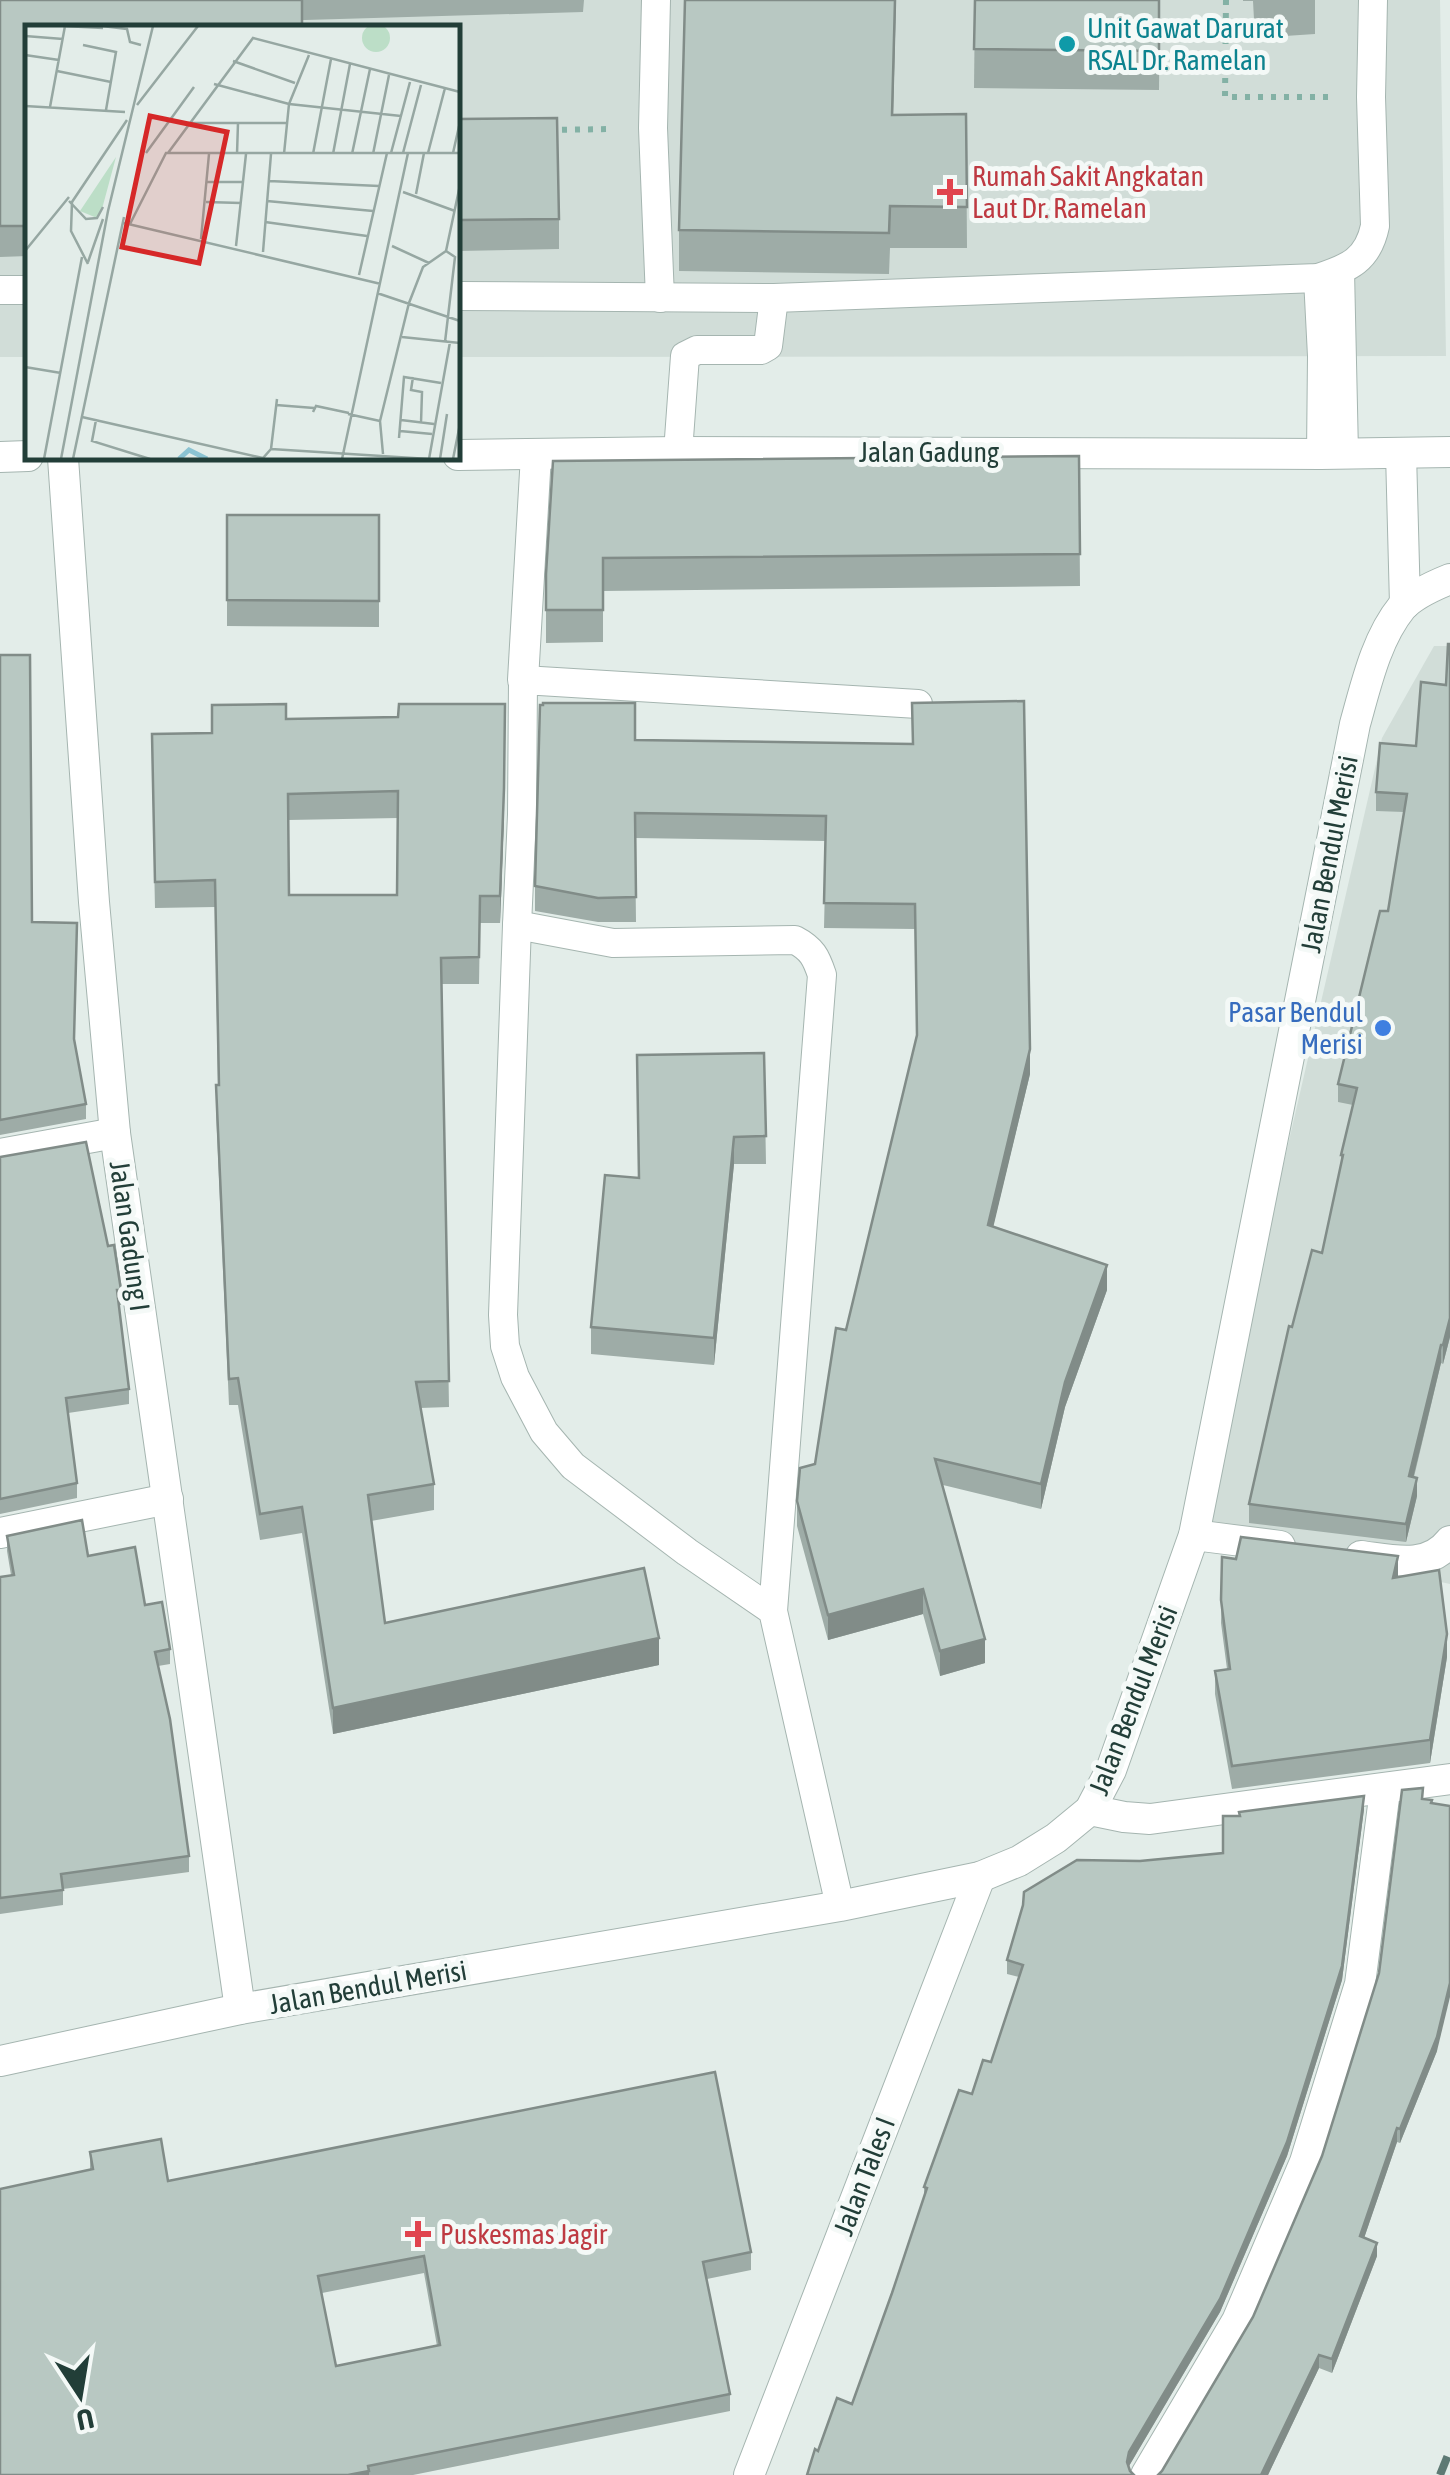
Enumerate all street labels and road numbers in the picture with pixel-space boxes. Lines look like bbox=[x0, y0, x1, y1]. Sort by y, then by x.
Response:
street label: Jalan Gadung bbox=[859, 436, 999, 468]
street label: Jalan Bendul Merisi bbox=[1294, 753, 1364, 955]
street label: Jalan Gadung I bbox=[104, 1159, 156, 1313]
street label: Jalan Bendul Merisi bbox=[1082, 1601, 1184, 1799]
street label: Jalan Bendul Merisi bbox=[267, 1954, 469, 2020]
street label: Jalan Tales I bbox=[827, 2112, 901, 2240]

